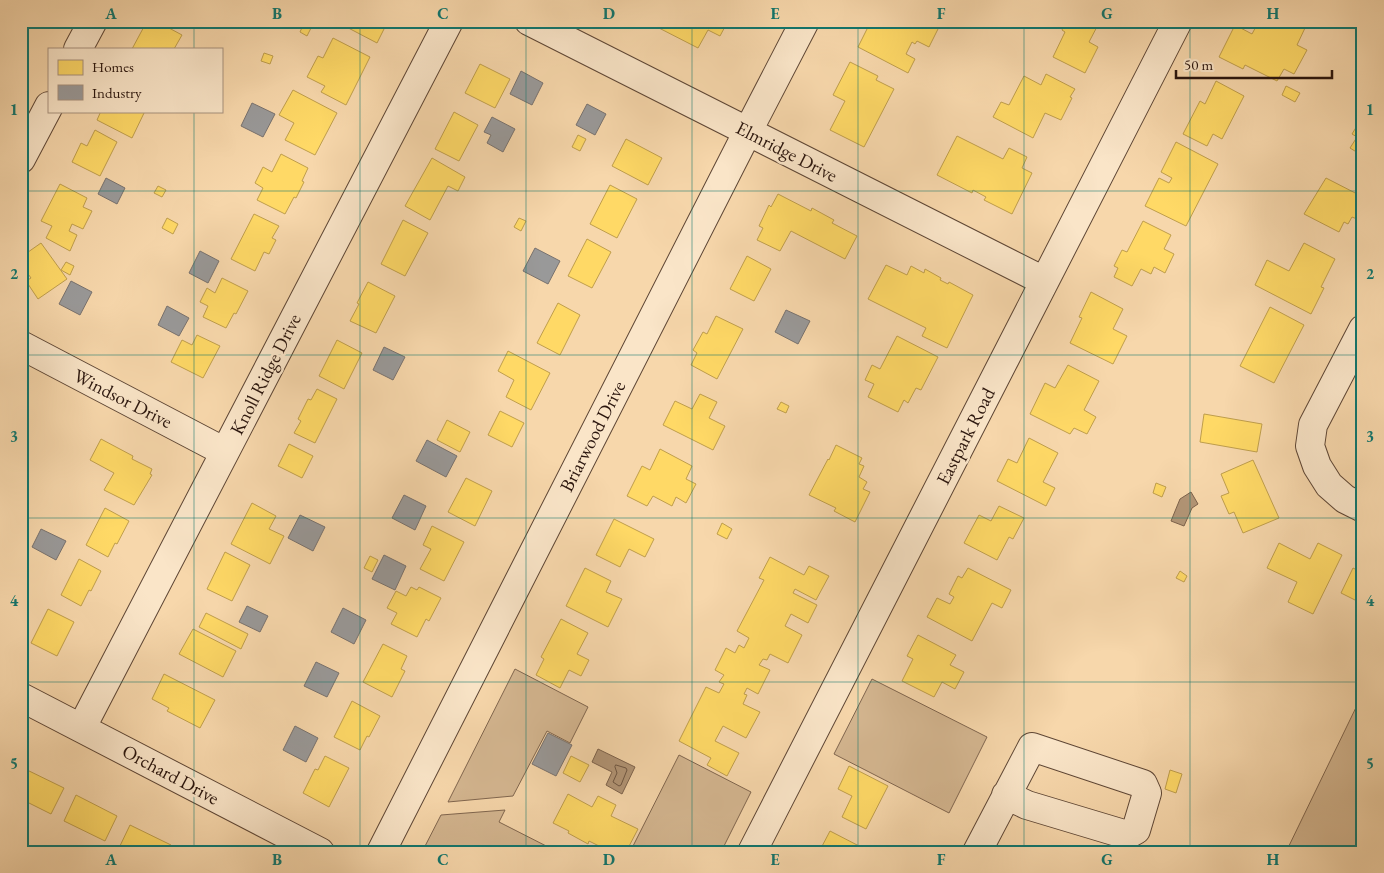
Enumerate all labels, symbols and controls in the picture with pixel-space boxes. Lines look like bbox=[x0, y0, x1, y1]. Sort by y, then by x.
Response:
text: A bbox=[104, 3, 117, 24]
text: B bbox=[272, 3, 282, 24]
text: C bbox=[437, 3, 449, 24]
text: D bbox=[603, 3, 615, 24]
text: E bbox=[770, 3, 780, 24]
text: F bbox=[937, 3, 946, 24]
text: G bbox=[1101, 3, 1113, 24]
text: H bbox=[1267, 3, 1280, 24]
legend bbox=[48, 48, 222, 112]
scale bar bbox=[1176, 48, 1333, 80]
text: 50 m bbox=[1184, 55, 1213, 74]
text: Homes bbox=[92, 57, 134, 76]
text: Industry bbox=[92, 83, 142, 102]
text: 1 bbox=[10, 99, 18, 120]
text: 1 bbox=[1366, 99, 1374, 120]
street label: Elmridge Drive bbox=[732, 115, 842, 188]
text: 2 bbox=[10, 263, 19, 284]
text: 2 bbox=[1366, 263, 1375, 284]
street label: Knoll Ridge Drive bbox=[224, 309, 307, 439]
street label: Windsor Drive bbox=[69, 363, 176, 434]
street label: Briarwood Drive bbox=[554, 376, 631, 496]
street label: Eastpark Road bbox=[930, 383, 1001, 489]
text: 3 bbox=[10, 426, 18, 447]
text: 3 bbox=[1366, 426, 1374, 447]
text: 4 bbox=[10, 590, 19, 611]
text: 4 bbox=[1366, 590, 1375, 611]
street label: Orchard Drive bbox=[118, 738, 224, 810]
text: 5 bbox=[10, 753, 18, 774]
text: 5 bbox=[1366, 753, 1374, 774]
text: A bbox=[104, 849, 117, 870]
text: B bbox=[272, 849, 282, 870]
text: C bbox=[437, 849, 449, 870]
text: D bbox=[603, 849, 615, 870]
text: E bbox=[770, 849, 780, 870]
text: F bbox=[937, 849, 946, 870]
text: G bbox=[1101, 849, 1113, 870]
text: H bbox=[1267, 849, 1280, 870]

